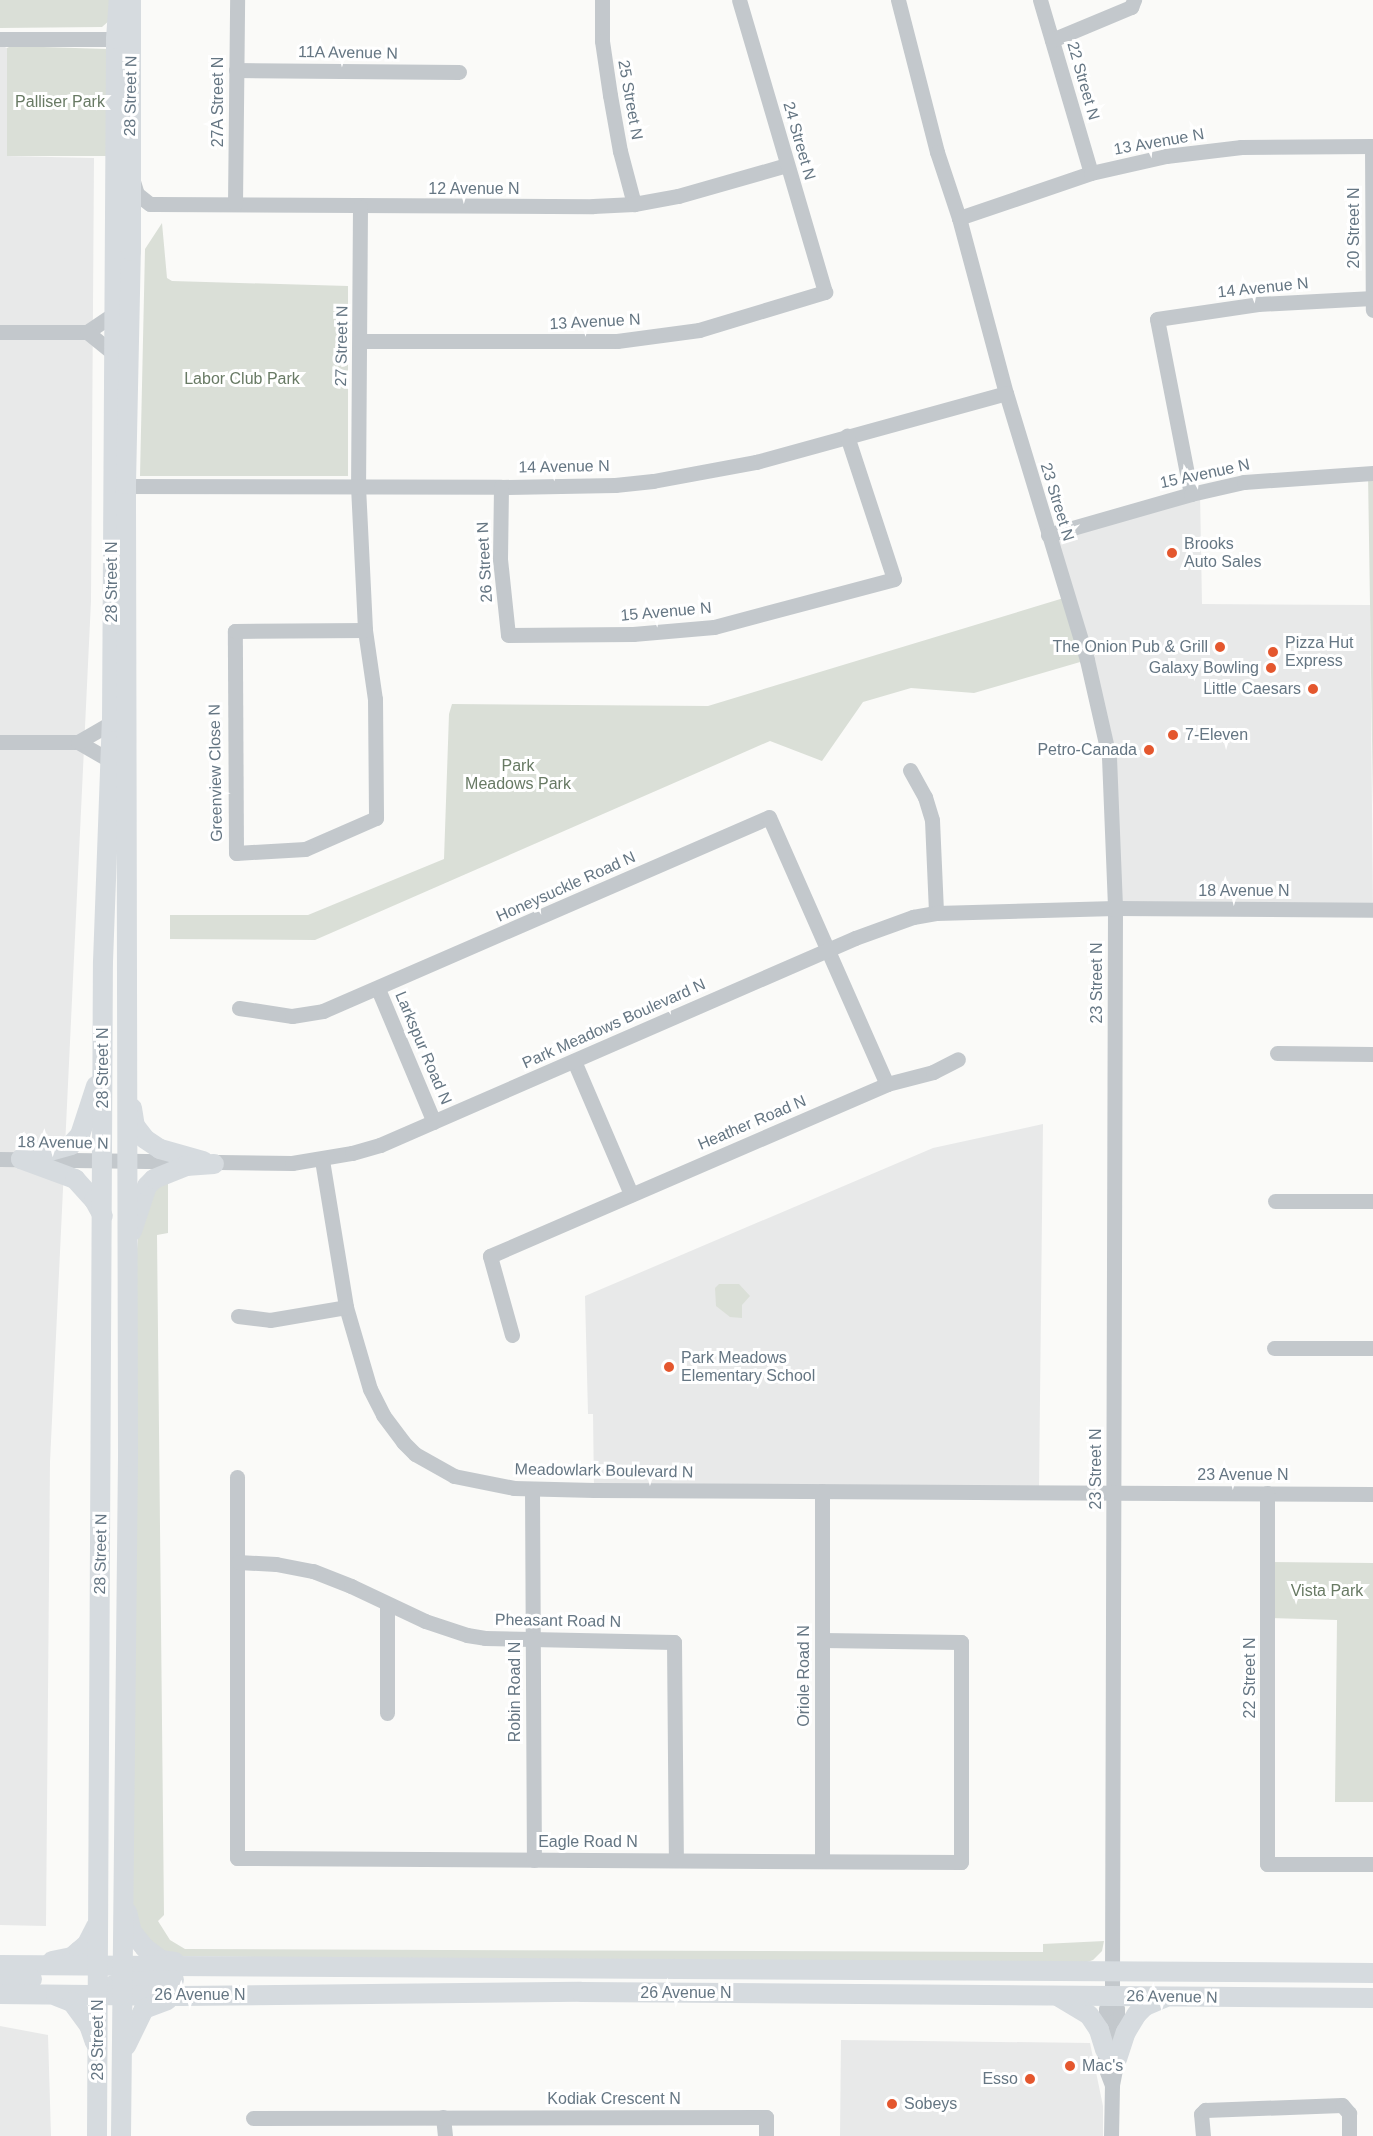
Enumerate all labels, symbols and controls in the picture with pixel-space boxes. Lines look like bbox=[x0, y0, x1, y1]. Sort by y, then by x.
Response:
street label: 22 Street N bbox=[1063, 39, 1103, 123]
street label: 11A Avenue N bbox=[297, 43, 399, 63]
street label: 28 Street N bbox=[121, 55, 141, 137]
street label: 27A Street N bbox=[208, 56, 228, 148]
street label: 25 Street N bbox=[614, 58, 646, 142]
park label: Palliser Park bbox=[15, 92, 105, 112]
street label: 24 Street N bbox=[779, 99, 819, 183]
street label: 13 Avenue N bbox=[1112, 125, 1206, 159]
street label: 12 Avenue N bbox=[428, 179, 520, 199]
street label: 20 Street N bbox=[1344, 188, 1364, 268]
street label: 14 Avenue N bbox=[1216, 274, 1310, 302]
street label: 27 Street N bbox=[332, 305, 352, 387]
street label: 13 Avenue N bbox=[548, 310, 642, 334]
park label: Labor Club Park bbox=[184, 369, 300, 389]
street label: 15 Avenue N bbox=[1158, 455, 1252, 493]
street label: 14 Avenue N bbox=[518, 457, 610, 477]
street label: 23 Street N bbox=[1036, 460, 1078, 544]
street label: 26 Street N bbox=[473, 521, 497, 603]
place label: Brooks Auto Sales bbox=[1184, 534, 1261, 572]
street label: 28 Street N bbox=[102, 542, 122, 622]
marker: Brooks Auto Sales bbox=[1165, 546, 1179, 560]
street label: 15 Avenue N bbox=[619, 598, 713, 626]
place label: Pizza Hut Express bbox=[1285, 633, 1353, 671]
place label: The Onion Pub & Grill bbox=[1052, 637, 1208, 657]
marker: The Onion Pub & Grill bbox=[1213, 640, 1227, 654]
marker: Pizza Hut Express bbox=[1266, 645, 1280, 659]
place label: Galaxy Bowling bbox=[1149, 658, 1259, 678]
marker: Galaxy Bowling bbox=[1264, 661, 1278, 675]
place label: Little Caesars bbox=[1203, 679, 1301, 699]
marker: Little Caesars bbox=[1306, 682, 1320, 696]
street label: Greenview Close N bbox=[205, 704, 227, 842]
place label: 7-Eleven bbox=[1185, 725, 1248, 745]
marker: 7-Eleven bbox=[1166, 728, 1180, 742]
place label: Petro-Canada bbox=[1037, 740, 1137, 760]
marker: Petro-Canada bbox=[1142, 743, 1156, 757]
park label: Park Meadows Park bbox=[465, 756, 571, 794]
street label: Honeysuckle Road N bbox=[493, 848, 639, 926]
street label: 18 Avenue N bbox=[1198, 881, 1290, 901]
street label: 23 Street N bbox=[1087, 943, 1107, 1023]
street label: Park Meadows Boulevard N bbox=[520, 975, 708, 1073]
street label: Larkspur Road N bbox=[391, 989, 455, 1107]
street label: 28 Street N bbox=[93, 1028, 113, 1108]
street label: Heather Road N bbox=[695, 1092, 809, 1154]
street label: 18 Avenue N bbox=[17, 1133, 109, 1153]
place label: Park Meadows Elementary School bbox=[681, 1348, 815, 1386]
marker: Park Meadows Elementary School bbox=[662, 1360, 676, 1374]
street label: 23 Street N bbox=[1086, 1429, 1106, 1509]
street label: Meadowlark Boulevard N bbox=[514, 1460, 694, 1482]
street label: 23 Avenue N bbox=[1197, 1465, 1289, 1485]
street label: 28 Street N bbox=[91, 1513, 111, 1595]
park label: Vista Park bbox=[1291, 1581, 1363, 1601]
street label: Pheasant Road N bbox=[495, 1610, 621, 1632]
street label: Oriole Road N bbox=[794, 1625, 814, 1727]
street label: 22 Street N bbox=[1240, 1638, 1260, 1718]
street label: Robin Road N bbox=[505, 1642, 525, 1742]
street label: Eagle Road N bbox=[538, 1832, 638, 1852]
street label: 26 Avenue N bbox=[640, 1983, 732, 2003]
street label: 26 Avenue N bbox=[154, 1985, 246, 2005]
street label: 26 Avenue N bbox=[1126, 1987, 1218, 2007]
street label: 28 Street N bbox=[88, 2000, 108, 2080]
place label: Mac's bbox=[1082, 2056, 1123, 2076]
marker: Mac's bbox=[1063, 2059, 1077, 2073]
place label: Esso bbox=[982, 2069, 1018, 2089]
marker: Esso bbox=[1023, 2072, 1037, 2086]
street label: Kodiak Crescent N bbox=[547, 2089, 681, 2109]
place label: Sobeys bbox=[904, 2094, 957, 2114]
marker: Sobeys bbox=[885, 2097, 899, 2111]

